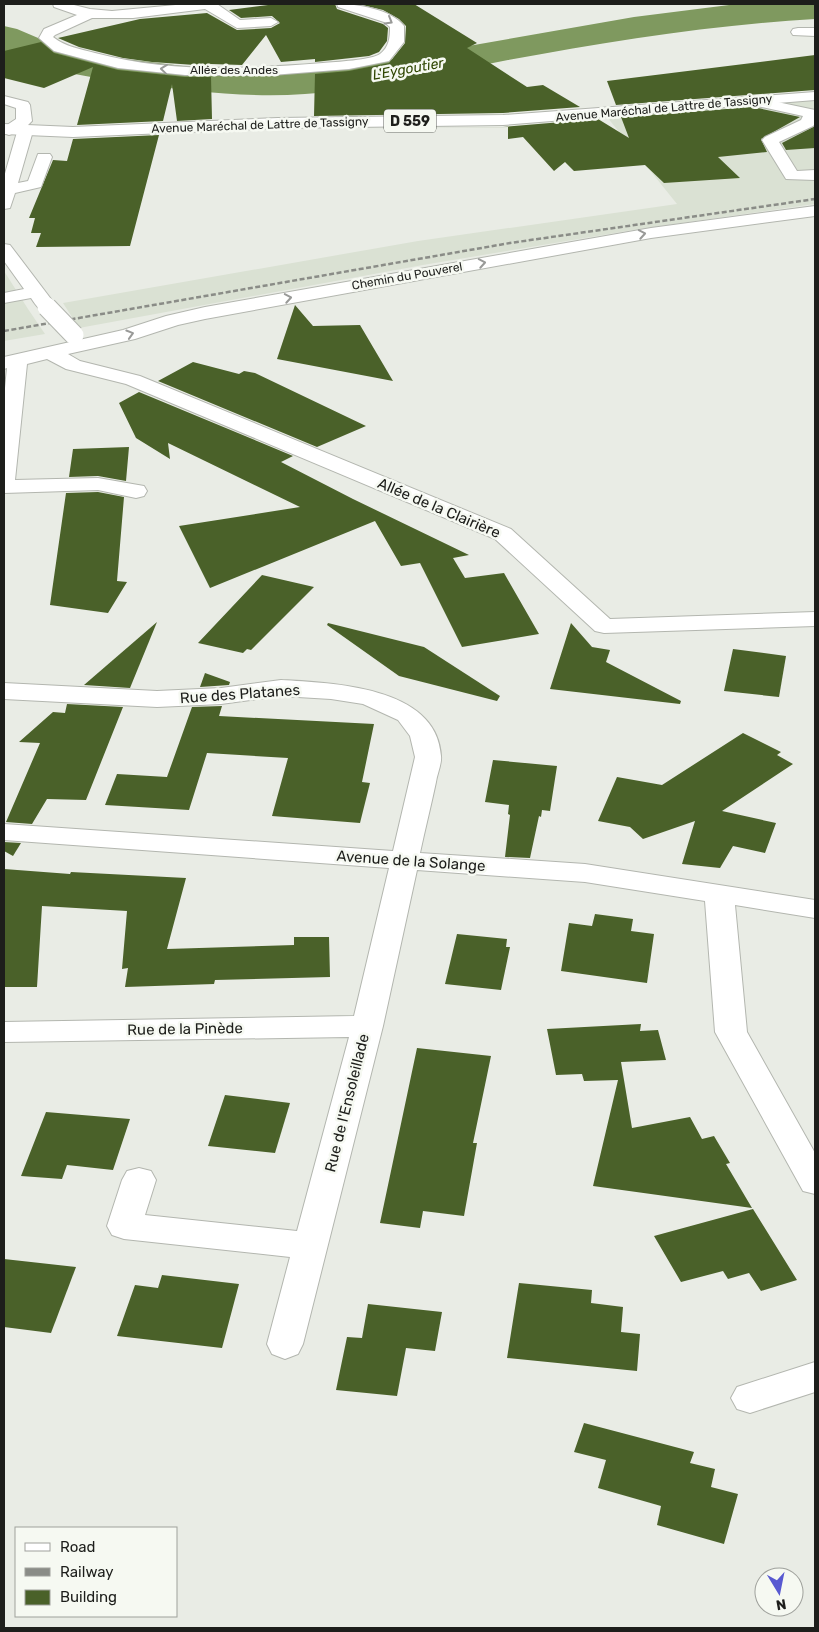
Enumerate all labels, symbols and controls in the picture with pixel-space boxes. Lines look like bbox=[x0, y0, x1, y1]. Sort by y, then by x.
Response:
one-way arrow bbox=[383, 15, 392, 25]
water label: L'Eygoutier bbox=[371, 54, 445, 84]
street label: Allée des Andes bbox=[190, 63, 278, 77]
one-way arrow bbox=[159, 64, 167, 75]
street label: Avenue Maréchal de Lattre de Tassigny bbox=[555, 92, 773, 124]
road number: D 559 bbox=[384, 110, 436, 132]
street label: Avenue Maréchal de Lattre de Tassigny bbox=[151, 114, 369, 136]
one-way arrow bbox=[638, 230, 647, 240]
one-way arrow bbox=[478, 258, 487, 268]
street label: Chemin du Pouverel bbox=[351, 259, 463, 293]
one-way arrow bbox=[284, 293, 292, 303]
one-way arrow bbox=[125, 330, 134, 340]
street label: Allée de la Clairière bbox=[375, 474, 503, 542]
street label: Rue des Platanes bbox=[179, 681, 301, 707]
street label: Avenue de la Solange bbox=[336, 847, 486, 875]
street label: Rue de la Pinède bbox=[127, 1019, 243, 1039]
street label: Rue de l'Ensoleillade bbox=[321, 1032, 373, 1174]
legend bbox=[15, 1527, 178, 1617]
text: Road bbox=[60, 1538, 96, 1556]
text: Railway bbox=[60, 1563, 114, 1581]
north arrow bbox=[754, 1567, 804, 1617]
text: Building bbox=[60, 1588, 117, 1606]
text: N bbox=[775, 1595, 788, 1614]

